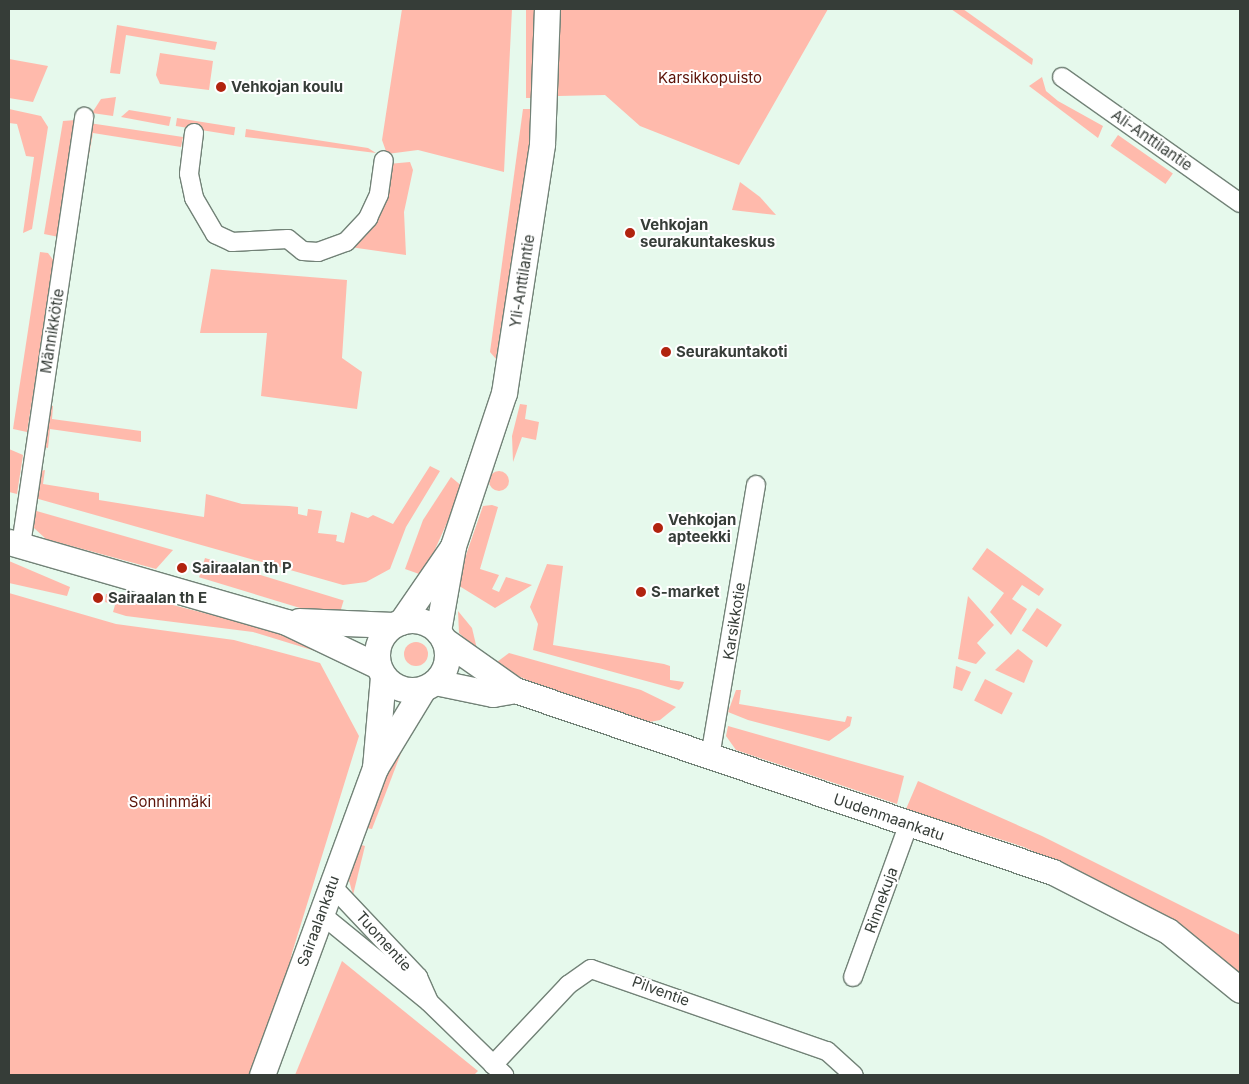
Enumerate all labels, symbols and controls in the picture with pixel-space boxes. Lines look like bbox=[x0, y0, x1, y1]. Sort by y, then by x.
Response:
park label: Karsikkopuisto bbox=[658, 69, 762, 87]
place label: Vehkojan koulu bbox=[231, 78, 343, 96]
marker: Vehkojan koulu bbox=[215, 81, 227, 93]
street label: Ali-Anttilantie bbox=[1108, 106, 1196, 174]
place label: Vehkojan seurakuntakeskus bbox=[640, 215, 775, 250]
marker: Vehkojan seurakuntakeskus bbox=[624, 227, 636, 239]
street label: Yli-Anttilantie bbox=[506, 233, 538, 329]
street label: Männikkötie bbox=[36, 287, 68, 375]
place label: Seurakuntakoti bbox=[676, 343, 787, 361]
marker: Seurakuntakoti bbox=[660, 346, 672, 358]
place label: Vehkojan apteekki bbox=[668, 510, 736, 545]
marker: Vehkojan apteekki bbox=[652, 522, 664, 534]
place label: Sairaalan th P bbox=[192, 559, 292, 577]
marker: Sairaalan th P bbox=[176, 562, 188, 574]
street label: Karsikkotie bbox=[719, 581, 749, 661]
place label: S-market bbox=[651, 583, 719, 601]
marker: S-market bbox=[635, 586, 647, 598]
place label: Sairaalan th E bbox=[108, 589, 207, 607]
marker: Sairaalan th E bbox=[92, 592, 104, 604]
street label: Uudenmaankatu bbox=[831, 790, 947, 844]
park label: Sonninmäki bbox=[129, 793, 211, 811]
street label: Rinnekuja bbox=[861, 865, 901, 935]
street label: Sairaalankatu bbox=[293, 873, 343, 969]
street label: Tuomentie bbox=[352, 907, 416, 975]
street label: Pilventie bbox=[630, 972, 692, 1010]

